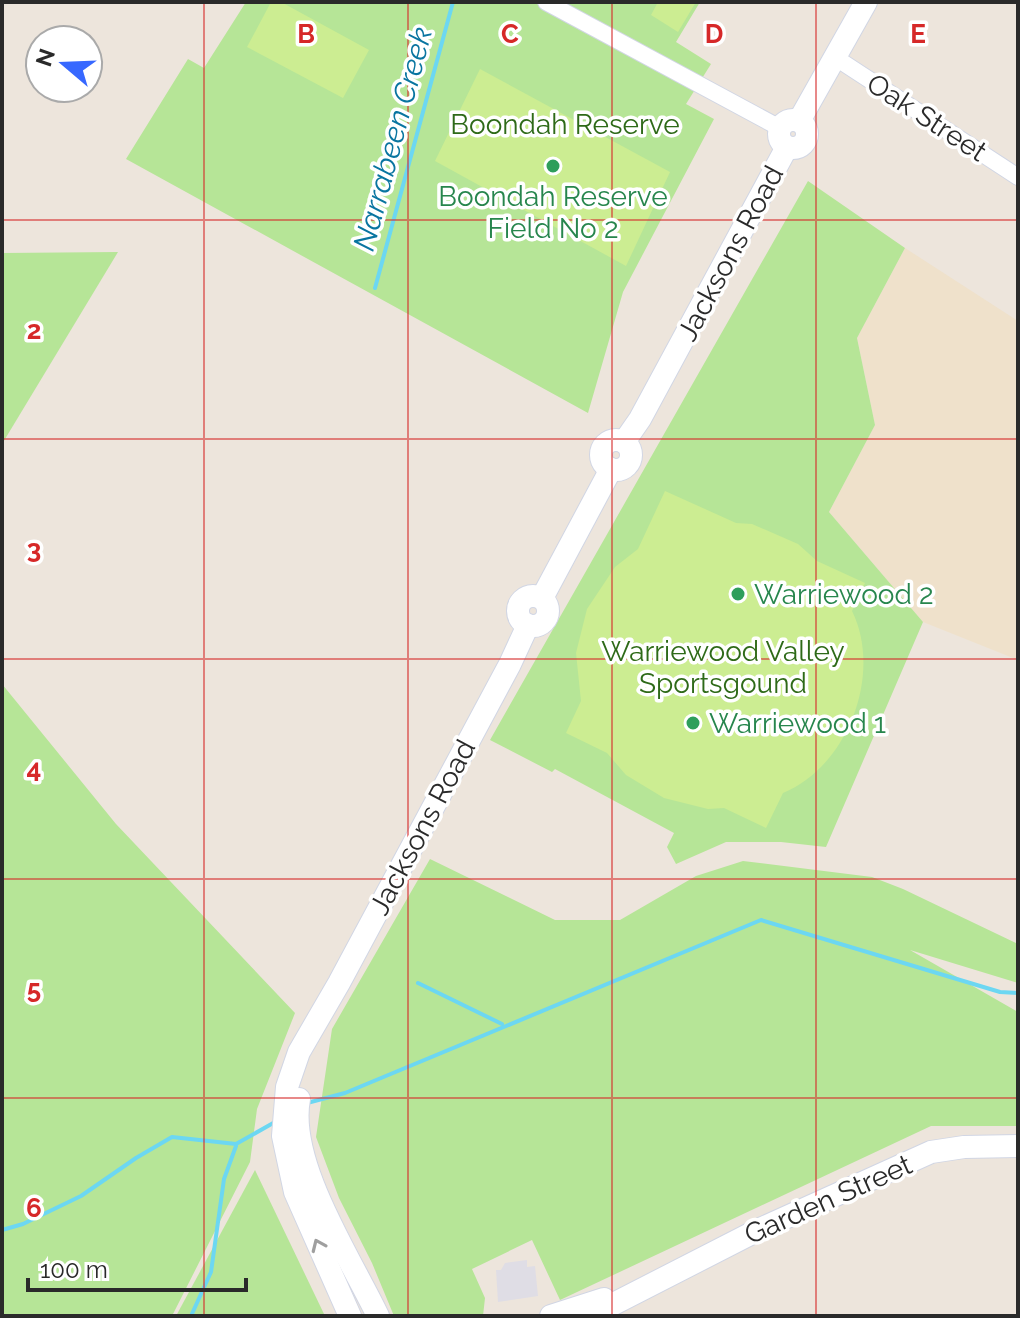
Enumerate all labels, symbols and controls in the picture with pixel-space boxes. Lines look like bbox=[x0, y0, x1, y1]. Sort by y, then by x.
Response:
text: B bbox=[297, 19, 315, 49]
text: C bbox=[501, 19, 519, 49]
text: D bbox=[705, 19, 723, 49]
text: E bbox=[910, 19, 926, 49]
water label: Narrabeen Creek bbox=[346, 23, 439, 254]
north arrow bbox=[24, 24, 104, 104]
text: N bbox=[30, 45, 60, 70]
street label: Oak Street bbox=[861, 67, 993, 169]
park label: Boondah Reserve bbox=[450, 108, 680, 141]
marker: Boondah Reserve Field No 2 bbox=[544, 157, 562, 175]
street label: Jacksons Road bbox=[671, 160, 790, 346]
place label: Boondah Reserve Field No 2 bbox=[438, 180, 668, 245]
text: 2 bbox=[27, 315, 41, 345]
text: 3 bbox=[27, 534, 41, 564]
place label: Warriewood 2 bbox=[754, 578, 934, 611]
marker: Warriewood 2 bbox=[729, 585, 747, 603]
park label: Warriewood Valley Sportsgound bbox=[601, 635, 845, 700]
place label: Warriewood 1 bbox=[709, 707, 886, 740]
marker: Warriewood 1 bbox=[684, 714, 702, 732]
street label: Jacksons Road bbox=[363, 734, 482, 920]
text: 4 bbox=[27, 754, 41, 784]
text: 5 bbox=[27, 974, 41, 1004]
street label: Garden Street bbox=[739, 1148, 918, 1251]
text: 6 bbox=[26, 1193, 42, 1223]
one-way arrow bbox=[311, 1239, 327, 1253]
scale bar bbox=[28, 1242, 246, 1292]
text: 100 m bbox=[40, 1255, 108, 1284]

